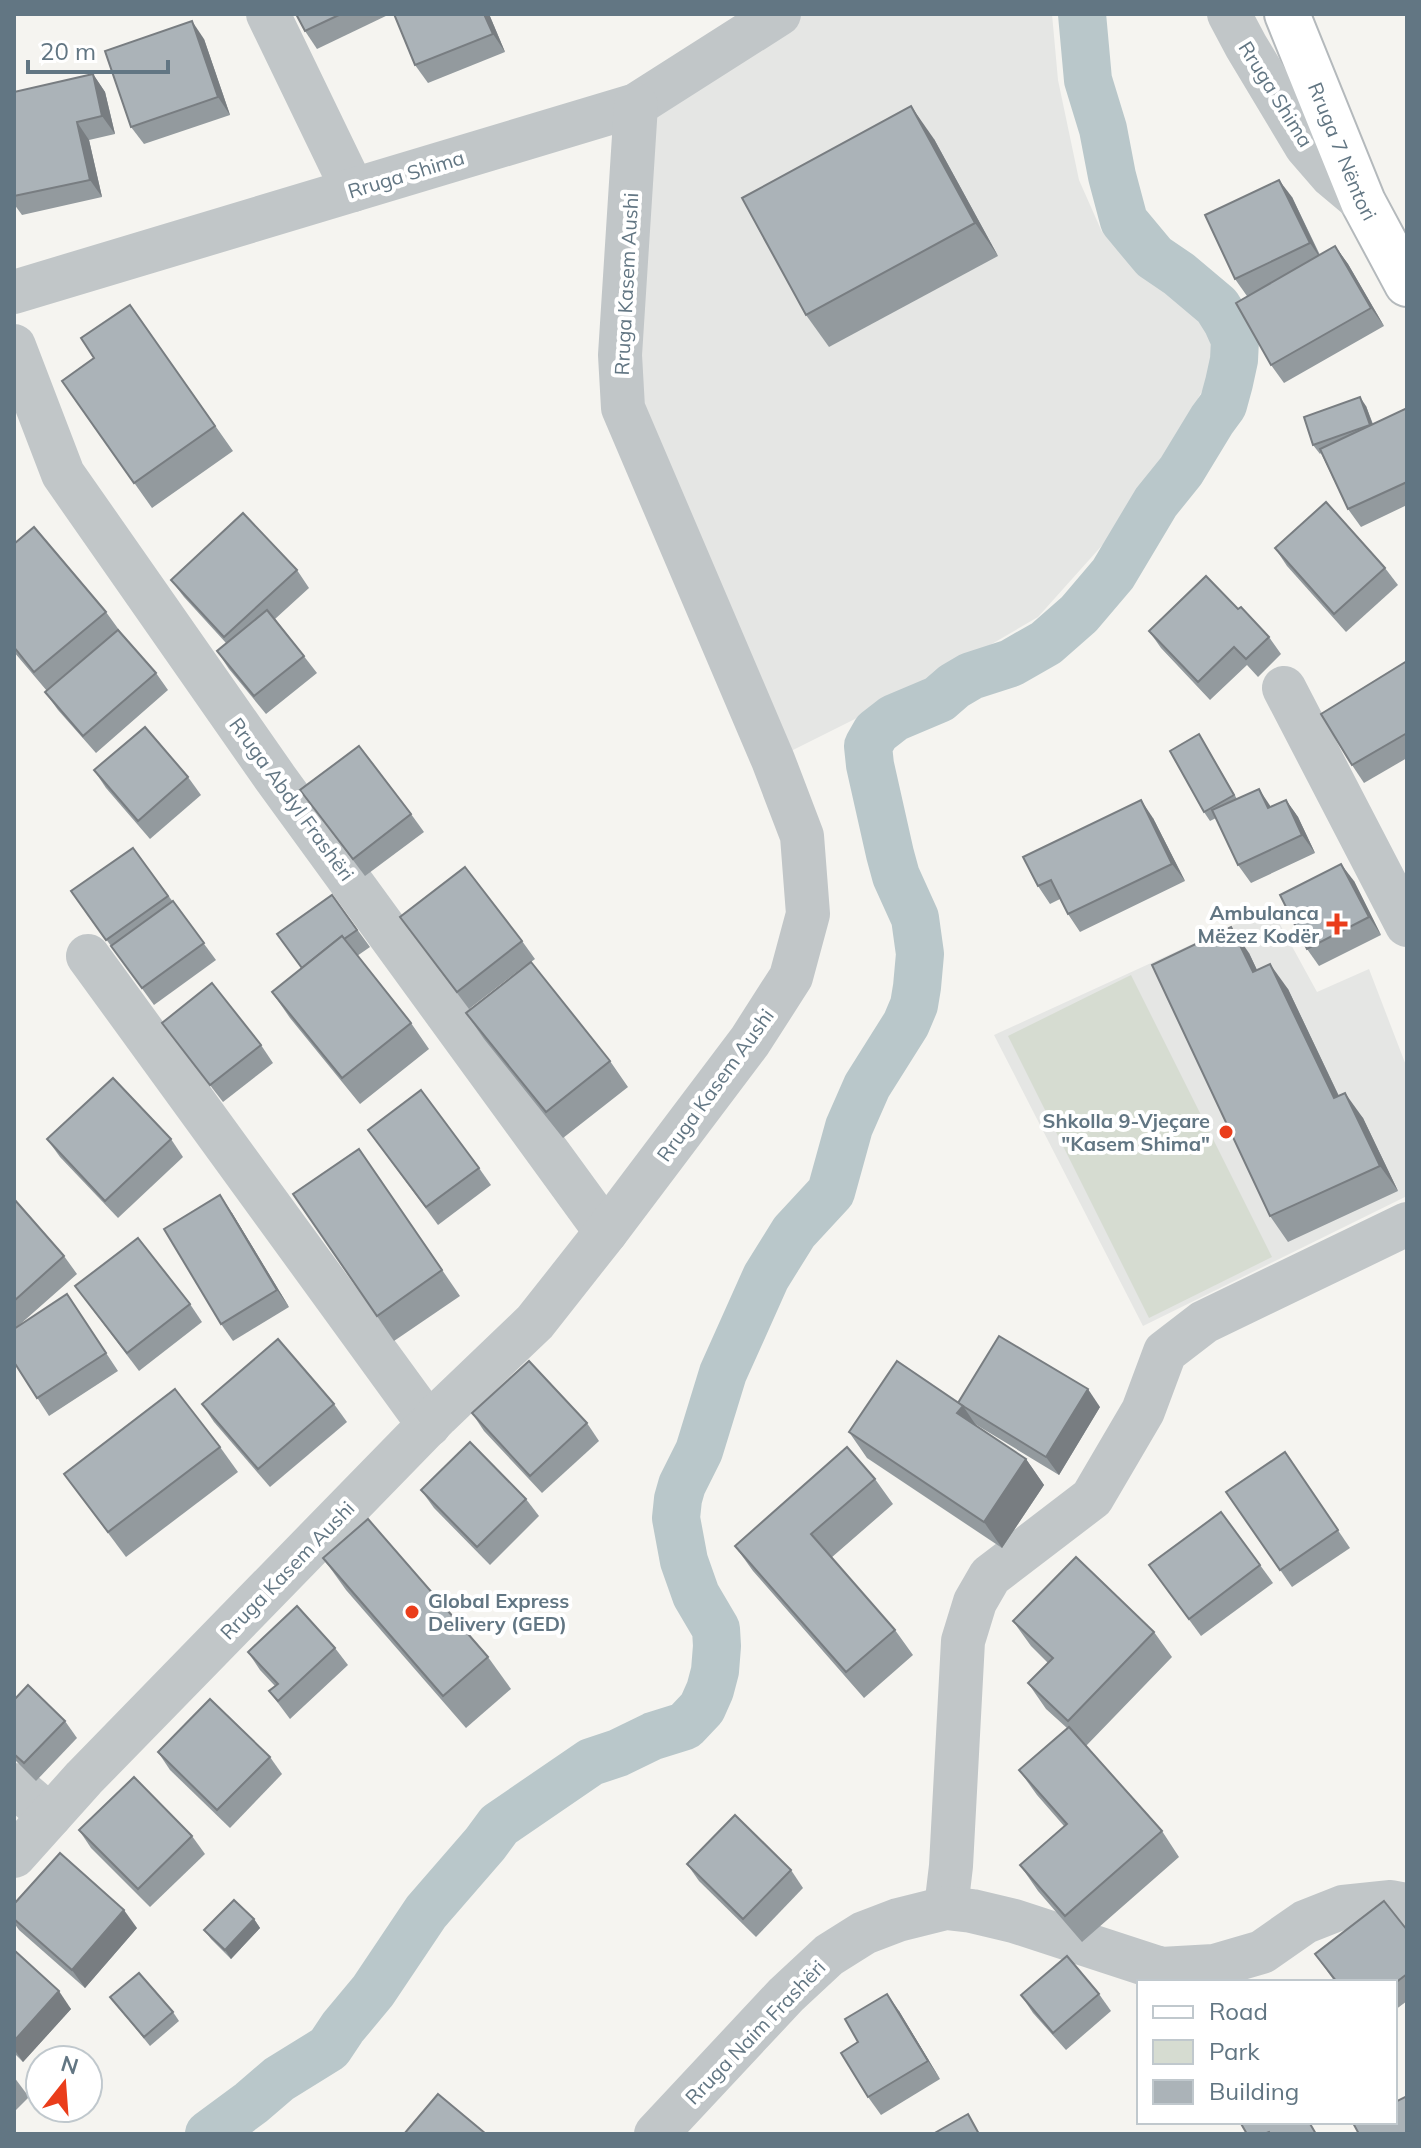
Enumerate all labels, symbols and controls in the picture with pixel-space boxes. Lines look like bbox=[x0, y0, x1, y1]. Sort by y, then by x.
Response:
scale bar bbox=[28, 24, 168, 74]
text: 20 m bbox=[40, 36, 96, 66]
street label: Rruga Shima bbox=[1233, 36, 1319, 152]
street label: Rruga 7 Nëntori bbox=[1303, 78, 1383, 224]
street label: Rruga Shima bbox=[345, 144, 467, 204]
street label: Rruga Kasem Aushi bbox=[609, 192, 643, 376]
street label: Rruga Abdyl Frashëri bbox=[224, 712, 360, 886]
place label: Ambulanca Mëzez Kodër bbox=[1198, 900, 1319, 948]
marker: Ambulanca Mëzez Kodër bbox=[1326, 913, 1348, 935]
street label: Rruga Kasem Aushi bbox=[651, 1004, 779, 1166]
place label: Shkolla 9-Vjeçare "Kasem Shima" bbox=[1043, 1108, 1210, 1156]
marker: Shkolla 9-Vjeçare "Kasem Shima" bbox=[1217, 1123, 1235, 1141]
street label: Rruga Kasem Aushi bbox=[215, 1496, 359, 1644]
place label: Global Express Delivery (GED) bbox=[428, 1588, 569, 1636]
marker: Global Express Delivery (GED) bbox=[403, 1603, 421, 1621]
street label: Rruga Naim Frashëri bbox=[680, 1955, 830, 2109]
legend bbox=[1137, 1980, 1397, 2124]
text: Road bbox=[1209, 1996, 1268, 2026]
text: Park bbox=[1209, 2036, 1260, 2066]
north arrow bbox=[24, 2044, 104, 2124]
text: N bbox=[58, 2049, 82, 2081]
text: Building bbox=[1209, 2076, 1299, 2106]

